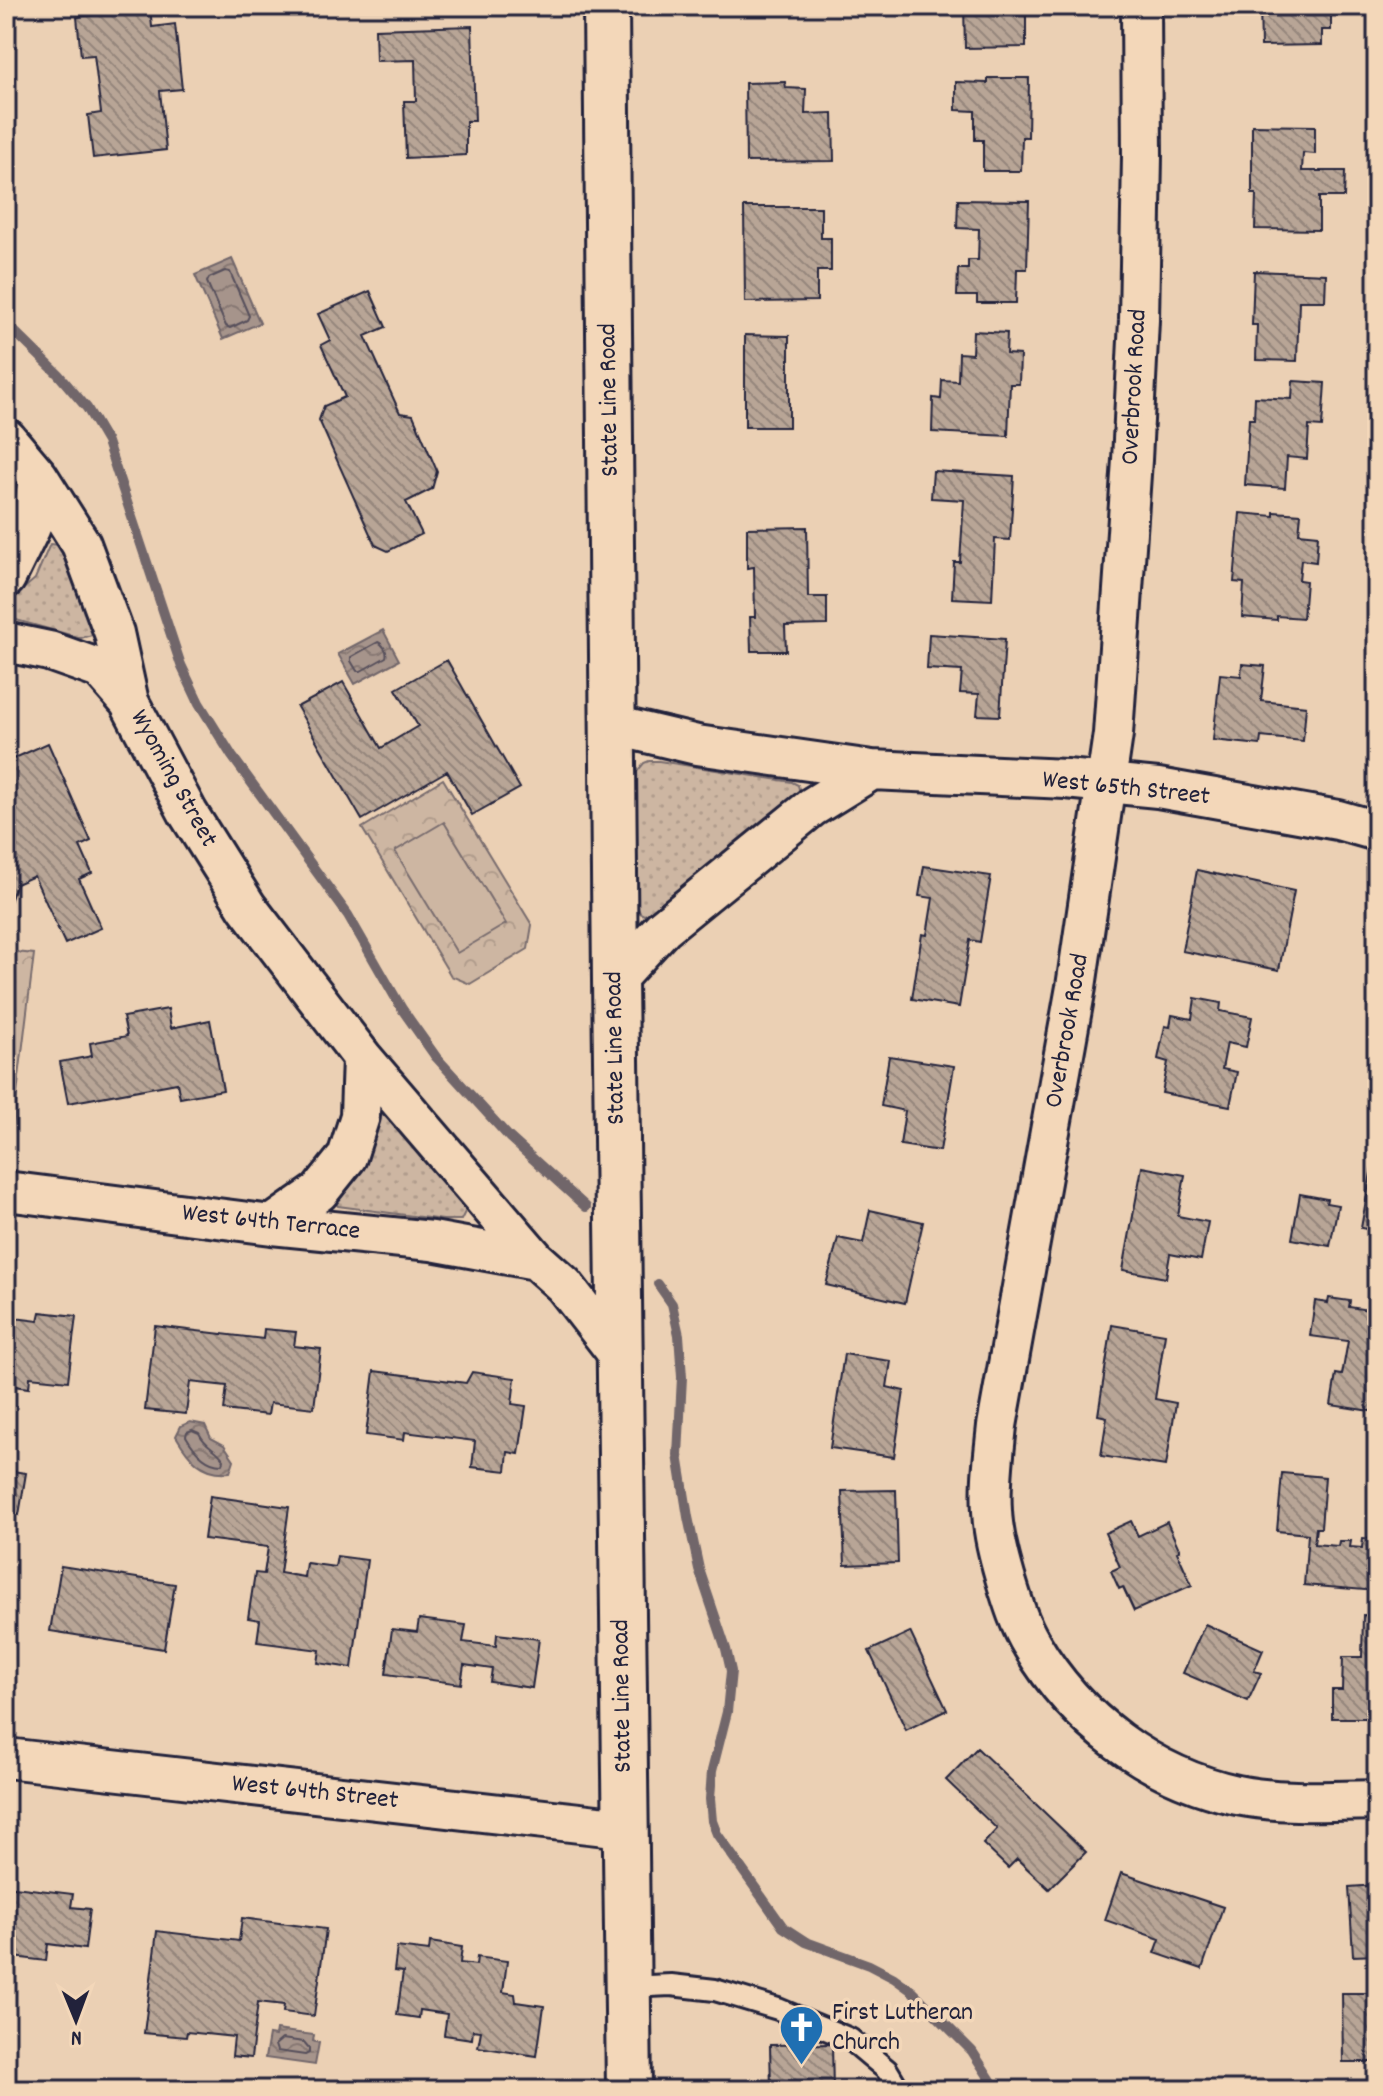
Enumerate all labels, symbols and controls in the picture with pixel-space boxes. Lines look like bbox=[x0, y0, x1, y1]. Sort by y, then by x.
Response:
street label: Overbrook Road bbox=[1112, 308, 1158, 466]
street label: State Line Road bbox=[590, 323, 630, 477]
street label: Wyoming Street bbox=[120, 703, 226, 855]
street label: West 65th Street bbox=[1040, 762, 1212, 816]
street label: Overbrook Road bbox=[1036, 951, 1100, 1111]
street label: State Line Road bbox=[596, 971, 636, 1125]
street label: West 64th Terrace bbox=[180, 1195, 362, 1251]
street label: State Line Road bbox=[603, 1619, 643, 1773]
street label: West 64th Street bbox=[230, 1766, 400, 1820]
north arrow bbox=[36, 1980, 116, 2060]
place label: First Lutheran Church bbox=[832, 1995, 973, 2062]
church icon: First Lutheran Church bbox=[777, 2004, 825, 2067]
text: N bbox=[70, 2021, 82, 2052]

